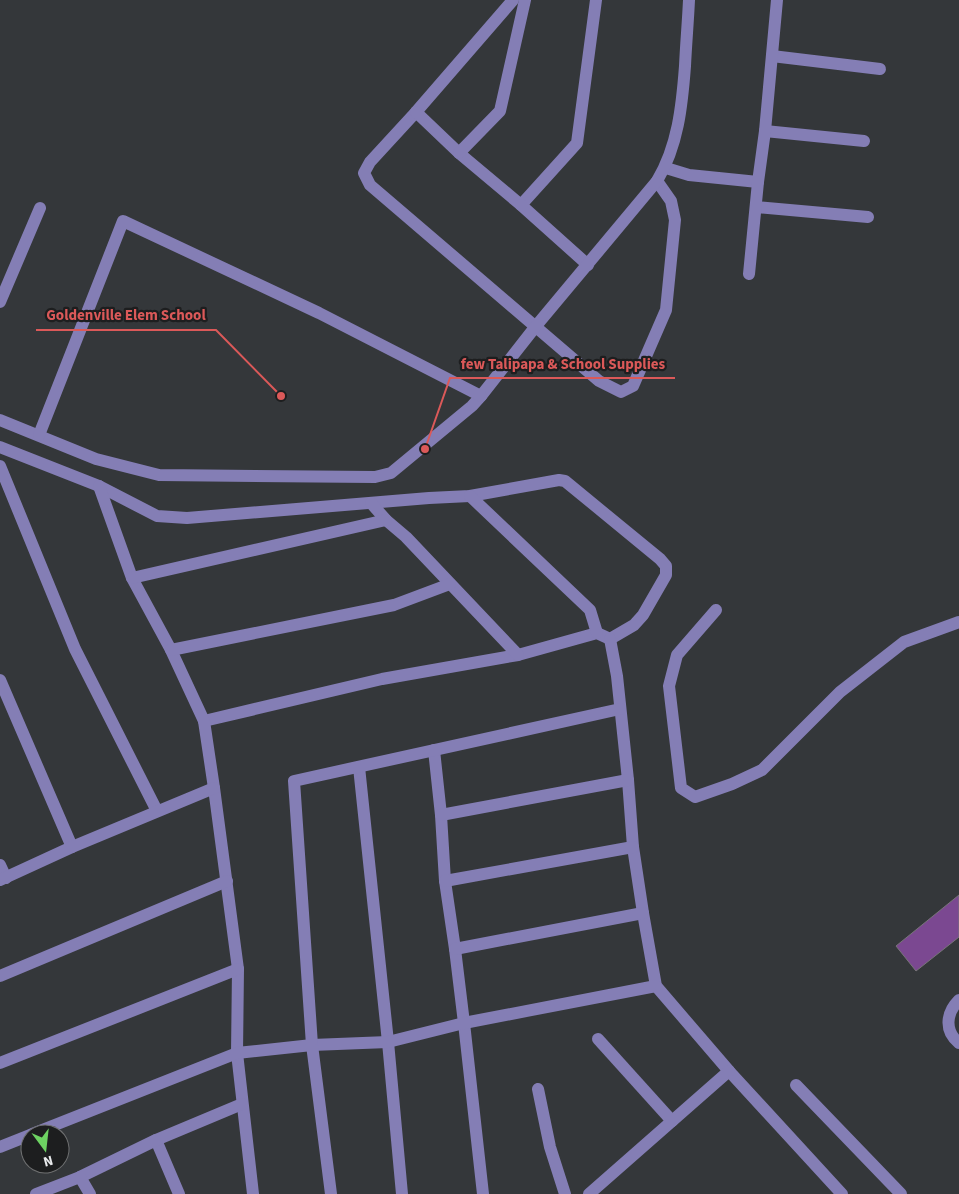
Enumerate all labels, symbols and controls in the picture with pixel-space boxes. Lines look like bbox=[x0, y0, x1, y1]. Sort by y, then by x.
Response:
callout: Goldenville Elem School bbox=[36, 300, 216, 330]
text: Goldenville Elem School bbox=[46, 305, 206, 326]
callout: few Talipapa & School Supplies bbox=[450, 348, 675, 378]
text: few Talipapa & School Supplies bbox=[461, 354, 666, 375]
north arrow bbox=[20, 1124, 70, 1174]
text: N bbox=[41, 1150, 55, 1171]

